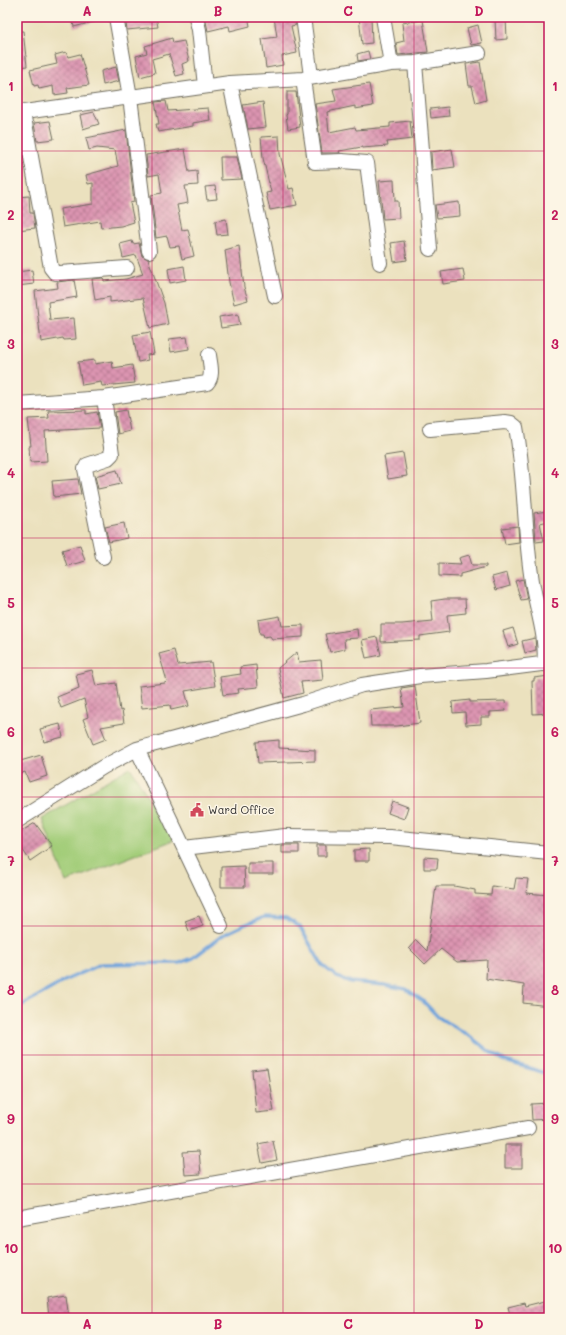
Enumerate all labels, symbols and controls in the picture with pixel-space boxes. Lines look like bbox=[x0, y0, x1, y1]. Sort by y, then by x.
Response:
text: A bbox=[82, 2, 92, 19]
text: B bbox=[214, 2, 223, 19]
text: C bbox=[343, 2, 353, 19]
text: D bbox=[474, 2, 484, 19]
text: 1 bbox=[8, 77, 14, 94]
text: 1 bbox=[552, 77, 558, 94]
text: 2 bbox=[7, 206, 15, 223]
text: 2 bbox=[551, 206, 559, 223]
text: 3 bbox=[7, 335, 15, 352]
text: 3 bbox=[551, 335, 559, 352]
text: 4 bbox=[7, 464, 15, 481]
text: 4 bbox=[551, 464, 559, 481]
text: 5 bbox=[7, 594, 15, 611]
text: 5 bbox=[551, 594, 559, 611]
text: 6 bbox=[7, 723, 15, 740]
text: 6 bbox=[551, 723, 559, 740]
public building icon: Ward Office bbox=[189, 802, 205, 818]
place label: Ward Office bbox=[208, 802, 275, 817]
text: 7 bbox=[7, 852, 15, 869]
text: 7 bbox=[551, 852, 559, 869]
text: 8 bbox=[7, 981, 15, 998]
text: 8 bbox=[551, 981, 559, 998]
text: 9 bbox=[7, 1110, 15, 1127]
text: 9 bbox=[551, 1110, 559, 1127]
text: 10 bbox=[4, 1239, 18, 1256]
text: 10 bbox=[548, 1239, 562, 1256]
text: A bbox=[82, 1315, 92, 1332]
text: B bbox=[214, 1315, 223, 1332]
text: C bbox=[343, 1315, 353, 1332]
text: D bbox=[474, 1315, 484, 1332]

